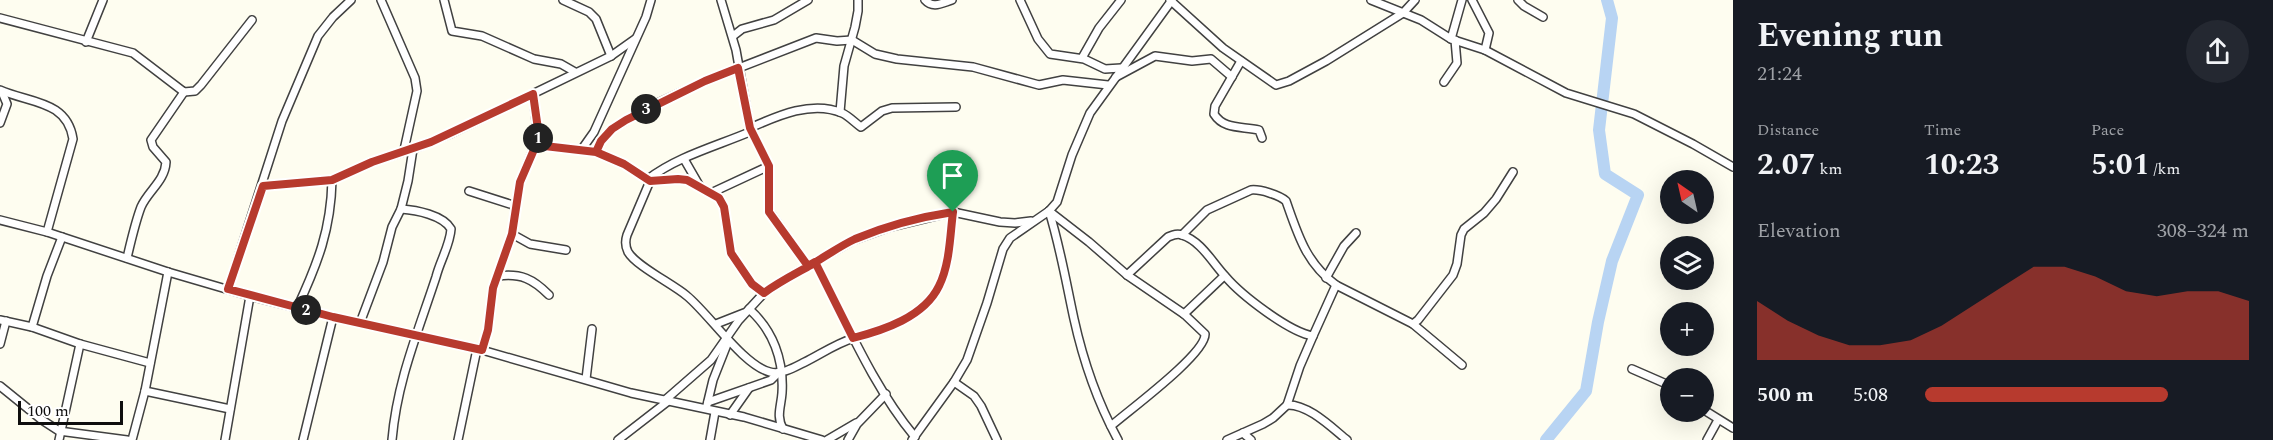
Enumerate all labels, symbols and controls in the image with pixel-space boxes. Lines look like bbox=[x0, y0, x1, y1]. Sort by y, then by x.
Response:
text: Evening run bbox=[1757, 11, 1943, 61]
button: share bbox=[2186, 20, 2249, 83]
text: 21:24 bbox=[1757, 59, 1802, 89]
pin: 3 bbox=[631, 94, 661, 124]
text: 3 bbox=[642, 97, 650, 121]
text: Distance bbox=[1757, 118, 1819, 142]
text: Time bbox=[1924, 118, 1961, 142]
text: Pace bbox=[2091, 118, 2124, 142]
pin: 1 bbox=[523, 123, 553, 153]
text: 1 bbox=[534, 126, 542, 150]
text: 2.07 bbox=[1757, 142, 1816, 188]
text: 10:23 bbox=[1924, 142, 1999, 188]
text: 5:01 bbox=[2091, 142, 2150, 188]
pin bbox=[927, 150, 978, 212]
text: km bbox=[1816, 157, 1842, 181]
text: /km bbox=[2150, 157, 2180, 181]
icon: arrive bbox=[936, 159, 969, 192]
north arrow bbox=[1660, 170, 1714, 224]
map controls bbox=[1660, 170, 1714, 422]
text: Elevation bbox=[1757, 216, 1841, 246]
text: 308–324 m bbox=[2157, 216, 2249, 246]
button: layers bbox=[1660, 236, 1714, 290]
pin: 2 bbox=[291, 295, 321, 325]
text: 2 bbox=[302, 298, 310, 322]
button: + bbox=[1660, 302, 1714, 356]
button: − bbox=[1660, 368, 1714, 422]
text: 500 m bbox=[1757, 380, 1814, 410]
text: 5:08 bbox=[1853, 380, 1888, 410]
scale bar bbox=[18, 398, 123, 426]
text: 100 m bbox=[27, 399, 69, 423]

